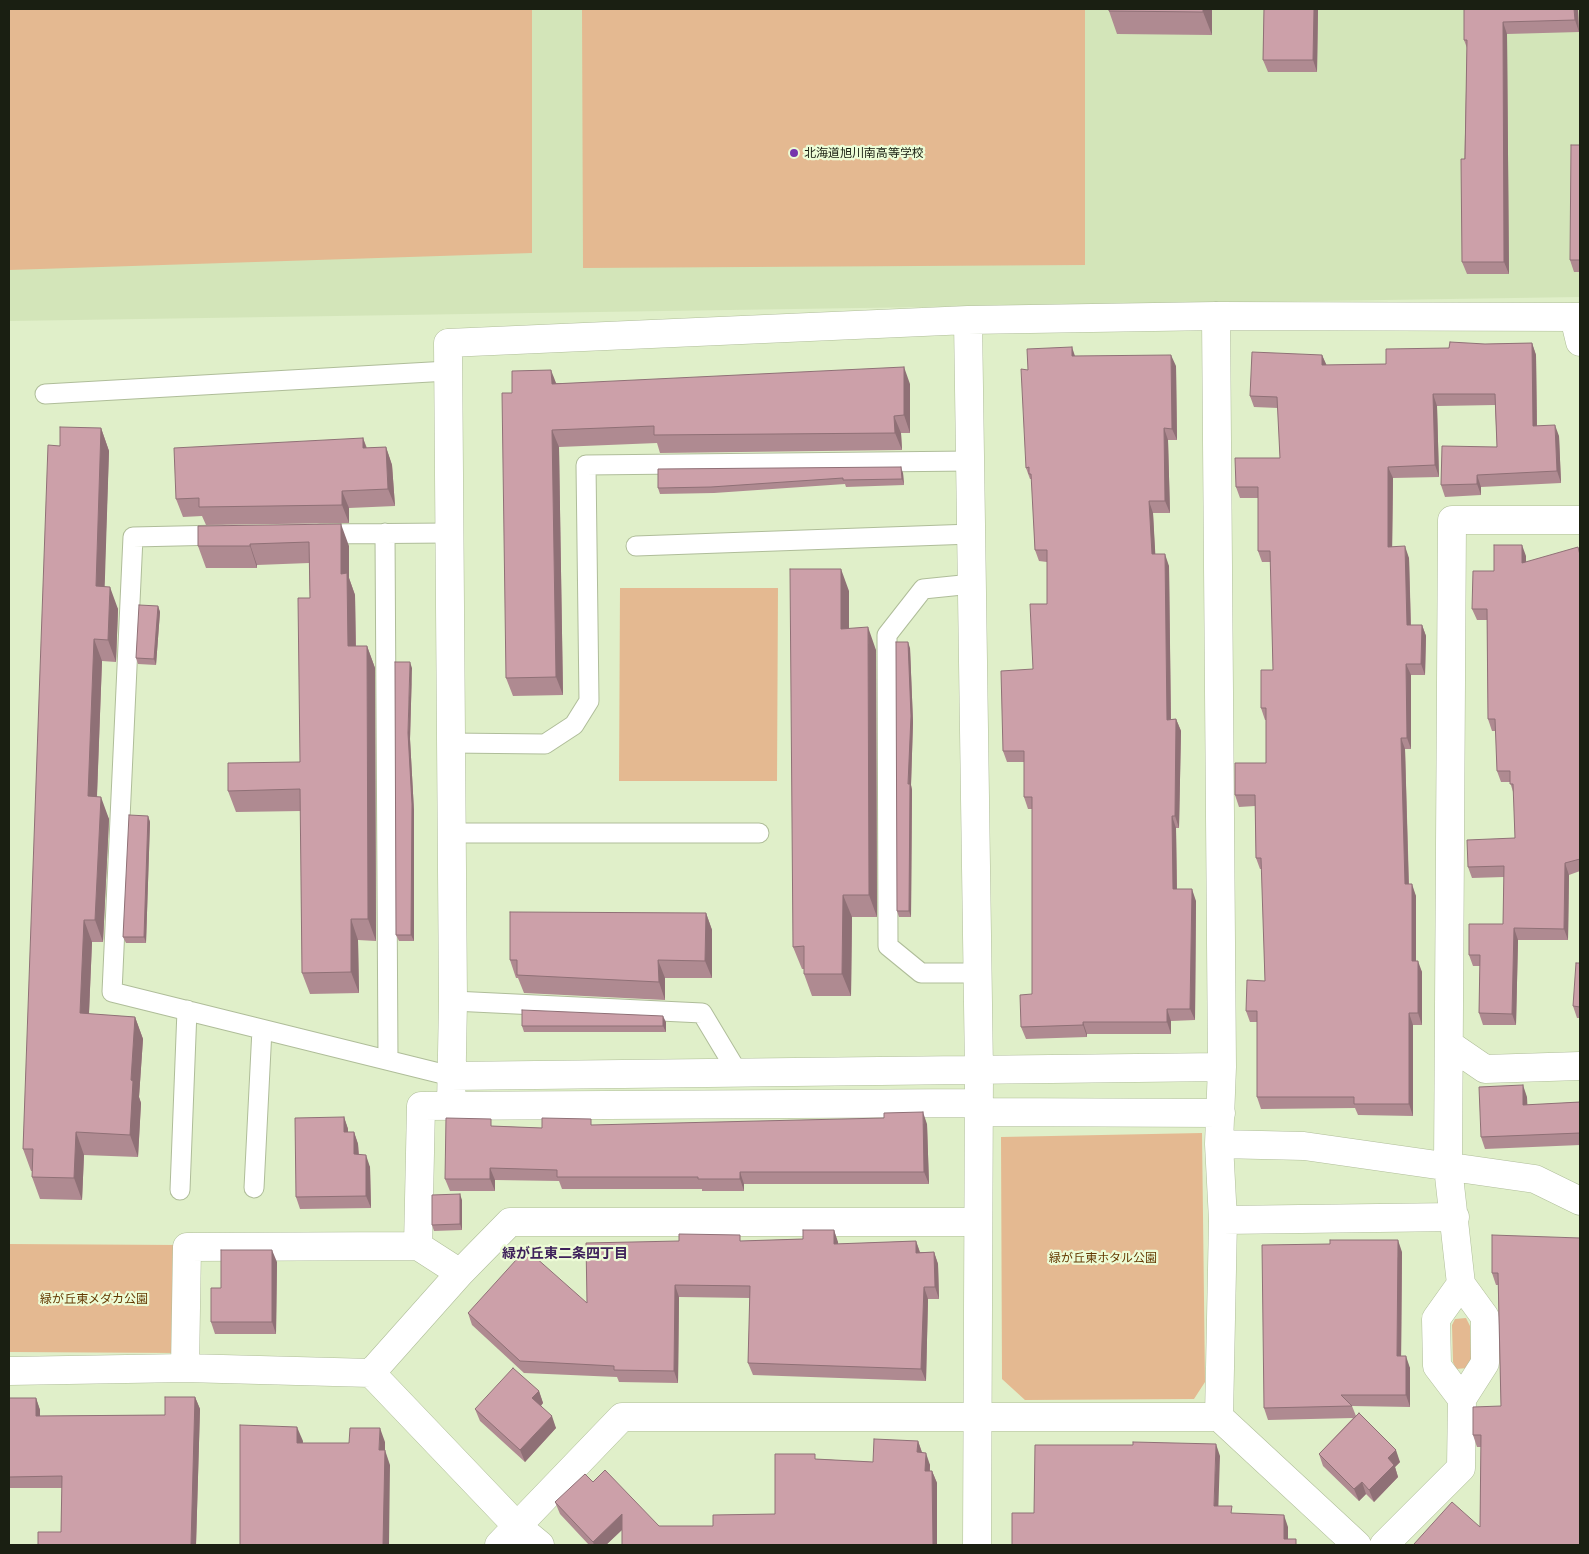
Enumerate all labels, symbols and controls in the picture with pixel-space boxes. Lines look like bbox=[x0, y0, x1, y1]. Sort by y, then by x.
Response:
place label: 北海道旭川南高等学校 bbox=[804, 146, 924, 160]
marker: 北海道旭川南高等学校 bbox=[788, 147, 800, 159]
district label: 緑が丘東二条四丁目 bbox=[502, 1246, 628, 1262]
park label: 緑が丘東ホタル公園 bbox=[1049, 1251, 1157, 1265]
park label: 緑が丘東メダカ公園 bbox=[40, 1292, 148, 1306]

